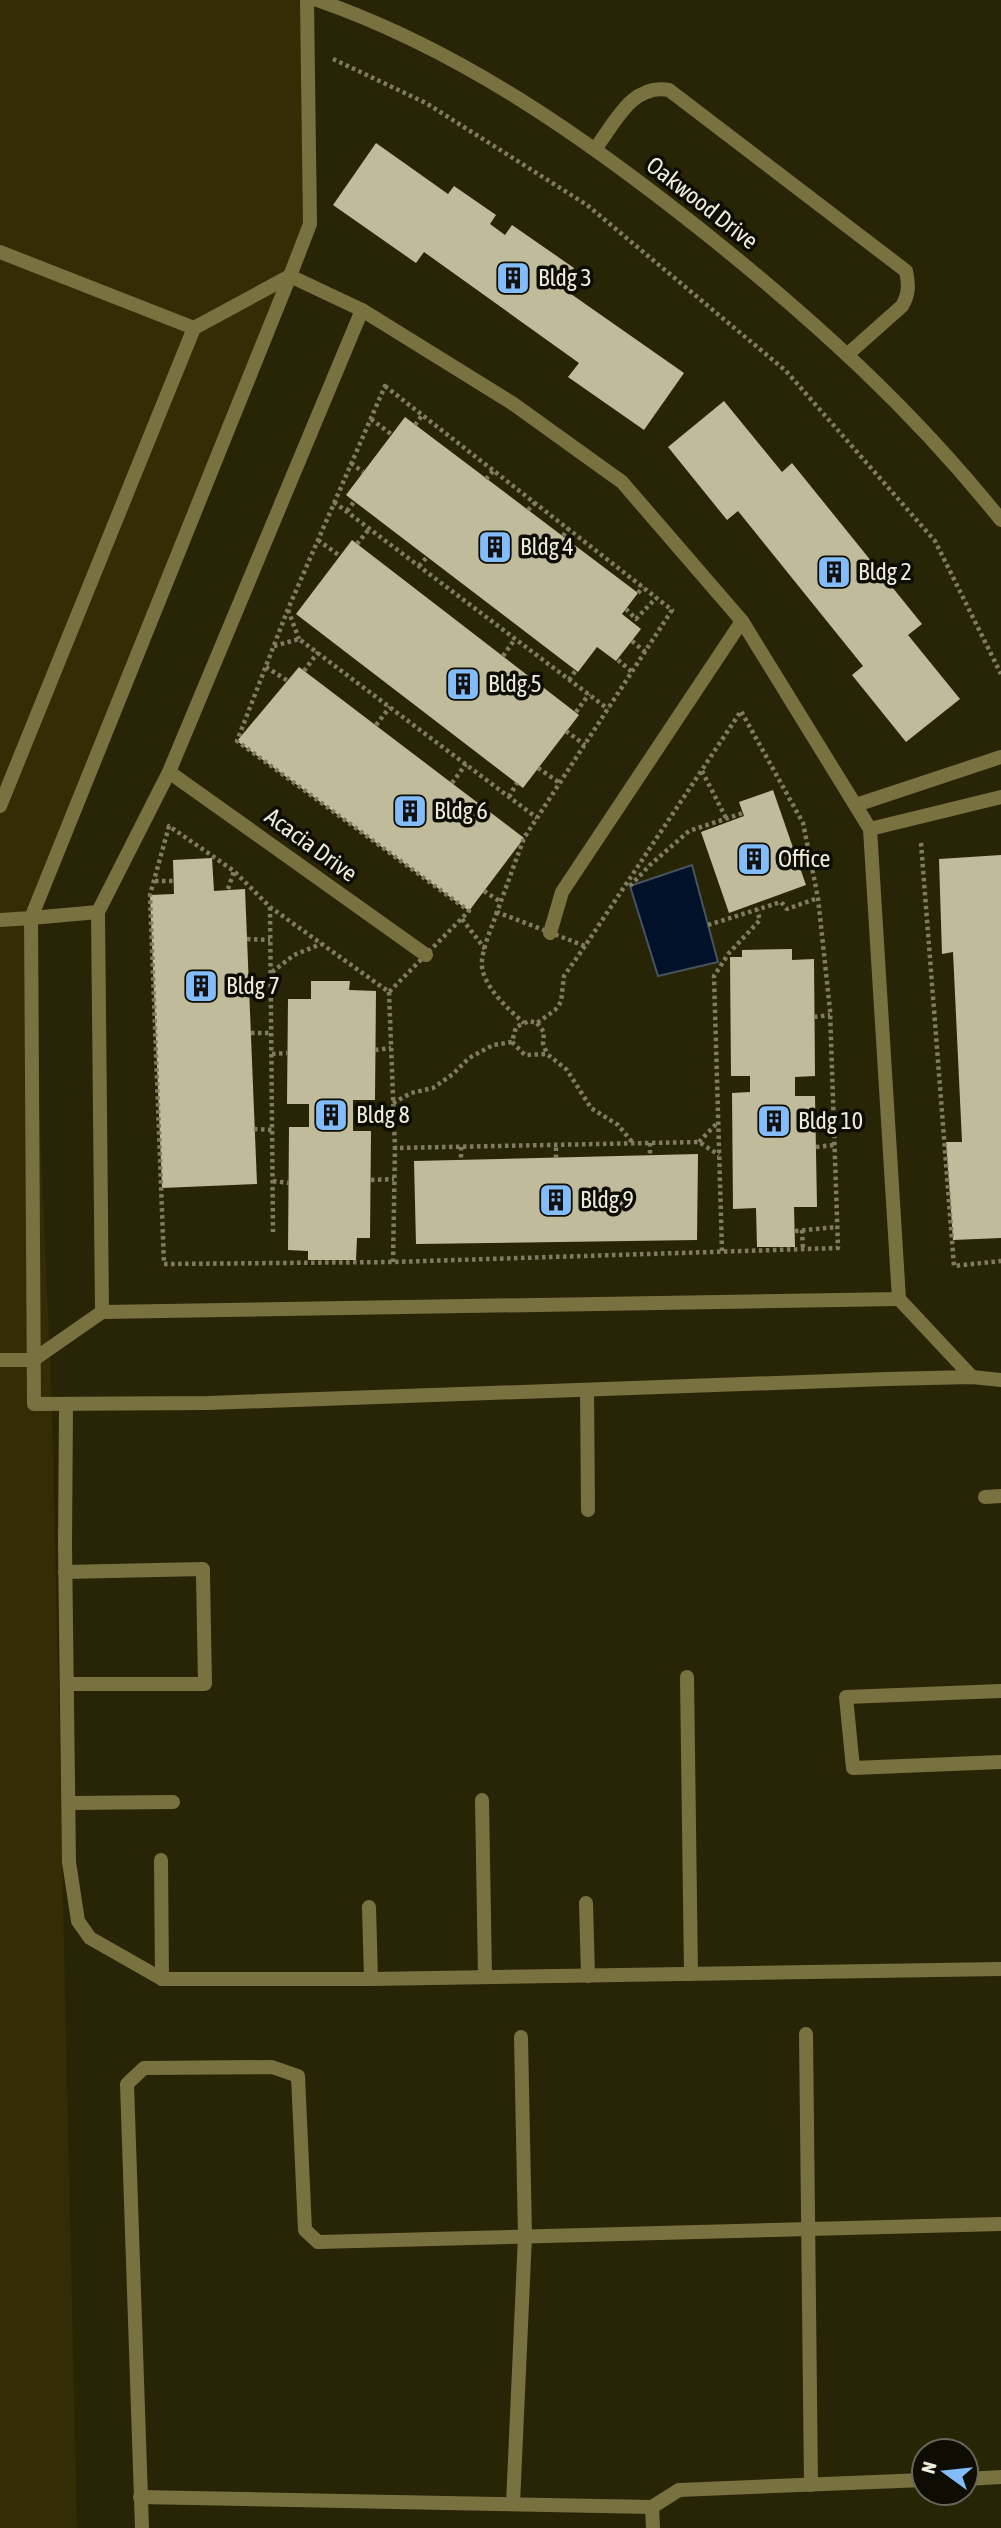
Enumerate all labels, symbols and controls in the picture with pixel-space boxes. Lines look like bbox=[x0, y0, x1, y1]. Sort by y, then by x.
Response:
street label: Oakwood Drive bbox=[641, 151, 763, 254]
building icon: Bldg 3 bbox=[494, 259, 532, 297]
place label: Bldg 3 bbox=[538, 264, 592, 291]
building icon: Bldg 4 bbox=[476, 528, 514, 566]
place label: Bldg 4 bbox=[520, 533, 574, 560]
building icon: Bldg 2 bbox=[815, 553, 853, 591]
place label: Bldg 2 bbox=[858, 558, 912, 585]
building icon: Bldg 5 bbox=[444, 665, 482, 703]
place label: Bldg 5 bbox=[488, 670, 542, 697]
building icon: Bldg 6 bbox=[391, 792, 429, 830]
place label: Bldg 6 bbox=[434, 797, 488, 824]
street label: Acacia Drive bbox=[260, 802, 363, 887]
building icon: Office bbox=[735, 840, 773, 878]
place label: Office bbox=[778, 845, 830, 872]
building icon: Bldg 7 bbox=[182, 967, 220, 1005]
place label: Bldg 7 bbox=[226, 972, 280, 999]
building icon: Bldg 8 bbox=[312, 1096, 350, 1134]
place label: Bldg 8 bbox=[356, 1101, 410, 1128]
building icon: Bldg 10 bbox=[755, 1102, 793, 1140]
place label: Bldg 10 bbox=[798, 1107, 863, 1134]
building icon: Bldg 9 bbox=[537, 1181, 575, 1219]
place label: Bldg 9 bbox=[580, 1186, 634, 1213]
north arrow bbox=[910, 2437, 980, 2507]
text: N bbox=[917, 2459, 941, 2476]

